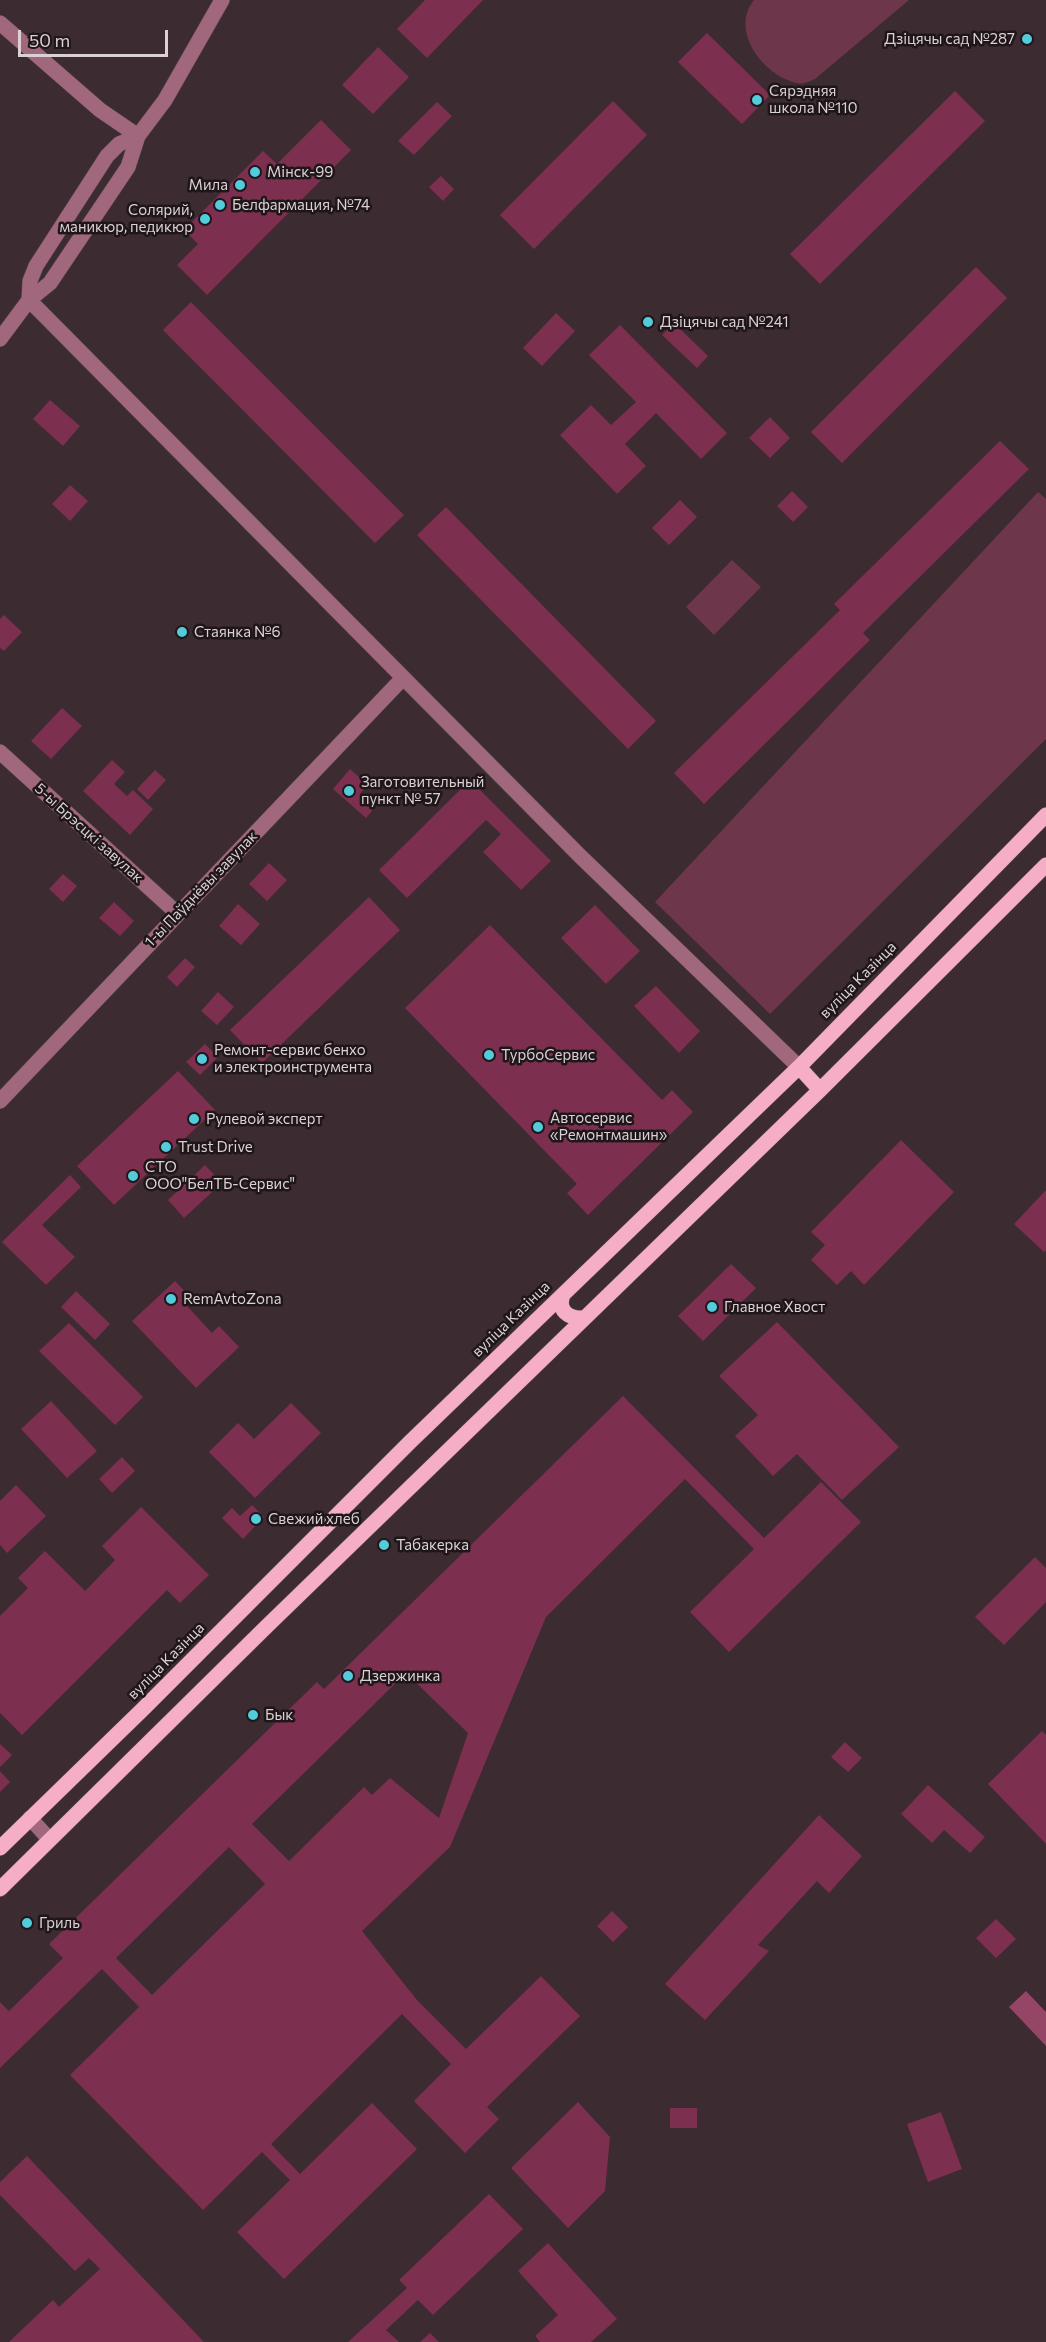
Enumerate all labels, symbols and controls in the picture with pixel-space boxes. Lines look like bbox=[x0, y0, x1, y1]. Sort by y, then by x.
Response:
scale bar bbox=[21, 18, 171, 56]
text: 50 m bbox=[29, 29, 70, 51]
place label: Дзіцячы сад №287 bbox=[884, 30, 1015, 48]
marker: Дзіцячы сад №287 bbox=[1020, 32, 1034, 46]
place label: Сярэдняя школа №110 bbox=[769, 82, 857, 117]
marker: Сярэдняя школа №110 bbox=[750, 93, 764, 107]
place label: Мінск-99 bbox=[267, 163, 333, 181]
marker: Мінск-99 bbox=[248, 165, 262, 179]
place label: Мила bbox=[189, 176, 228, 194]
marker: Мила bbox=[233, 178, 247, 192]
place label: Белфармация, №74 bbox=[232, 196, 370, 214]
marker: Белфармация, №74 bbox=[213, 198, 227, 212]
place label: Солярий, маникюр, педикюр bbox=[59, 201, 193, 236]
marker: Солярий, маникюр, педикюр bbox=[198, 212, 212, 226]
place label: Дзіцячы сад №241 bbox=[660, 313, 789, 331]
marker: Дзіцячы сад №241 bbox=[641, 315, 655, 329]
place label: Стаянка №6 bbox=[194, 623, 281, 641]
marker: Стаянка №6 bbox=[175, 625, 189, 639]
place label: Заготовительный пункт № 57 bbox=[361, 773, 484, 808]
street label: 5-ы Брэсцкі завулак bbox=[31, 779, 147, 887]
marker: Заготовительный пункт № 57 bbox=[342, 784, 356, 798]
street label: 1-ы Паўднёвы завулак bbox=[141, 827, 261, 951]
street label: вуліца Казінца bbox=[816, 938, 900, 1022]
place label: Ремонт-сервис бенхо и электроинструмента bbox=[214, 1041, 372, 1076]
place label: ТурбоСервис bbox=[501, 1046, 595, 1064]
marker: ТурбоСервис bbox=[482, 1048, 496, 1062]
marker: Ремонт-сервис бенхо и электроинструмента bbox=[195, 1052, 209, 1066]
place label: Автосервис «Ремонтмашин» bbox=[550, 1109, 667, 1144]
place label: Рулевой эксперт bbox=[206, 1110, 322, 1128]
marker: Рулевой эксперт bbox=[187, 1112, 201, 1126]
marker: Автосервис «Ремонтмашин» bbox=[531, 1120, 545, 1134]
place label: Trust Drive bbox=[178, 1138, 253, 1156]
marker: Trust Drive bbox=[159, 1140, 173, 1154]
place label: СТО ООО"БелТБ-Сервис" bbox=[145, 1158, 295, 1193]
marker: СТО ООО"БелТБ-Сервис" bbox=[126, 1169, 140, 1183]
street label: вуліца Казінца bbox=[468, 1277, 554, 1361]
place label: RemAvtoZona bbox=[183, 1290, 282, 1308]
marker: RemAvtoZona bbox=[164, 1292, 178, 1306]
place label: Главное Хвост bbox=[724, 1298, 825, 1316]
marker: Главное Хвост bbox=[705, 1300, 719, 1314]
place label: Свежий хлеб bbox=[268, 1510, 360, 1528]
marker: Свежий хлеб bbox=[249, 1512, 263, 1526]
place label: Табакерка bbox=[396, 1536, 469, 1554]
marker: Табакерка bbox=[377, 1538, 391, 1552]
street label: вуліца Казінца bbox=[124, 1619, 208, 1703]
place label: Дзержинка bbox=[360, 1667, 440, 1685]
marker: Дзержинка bbox=[341, 1669, 355, 1683]
place label: Бык bbox=[265, 1706, 293, 1724]
marker: Бык bbox=[246, 1708, 260, 1722]
place label: Гриль bbox=[39, 1914, 80, 1932]
marker: Гриль bbox=[20, 1916, 34, 1930]

